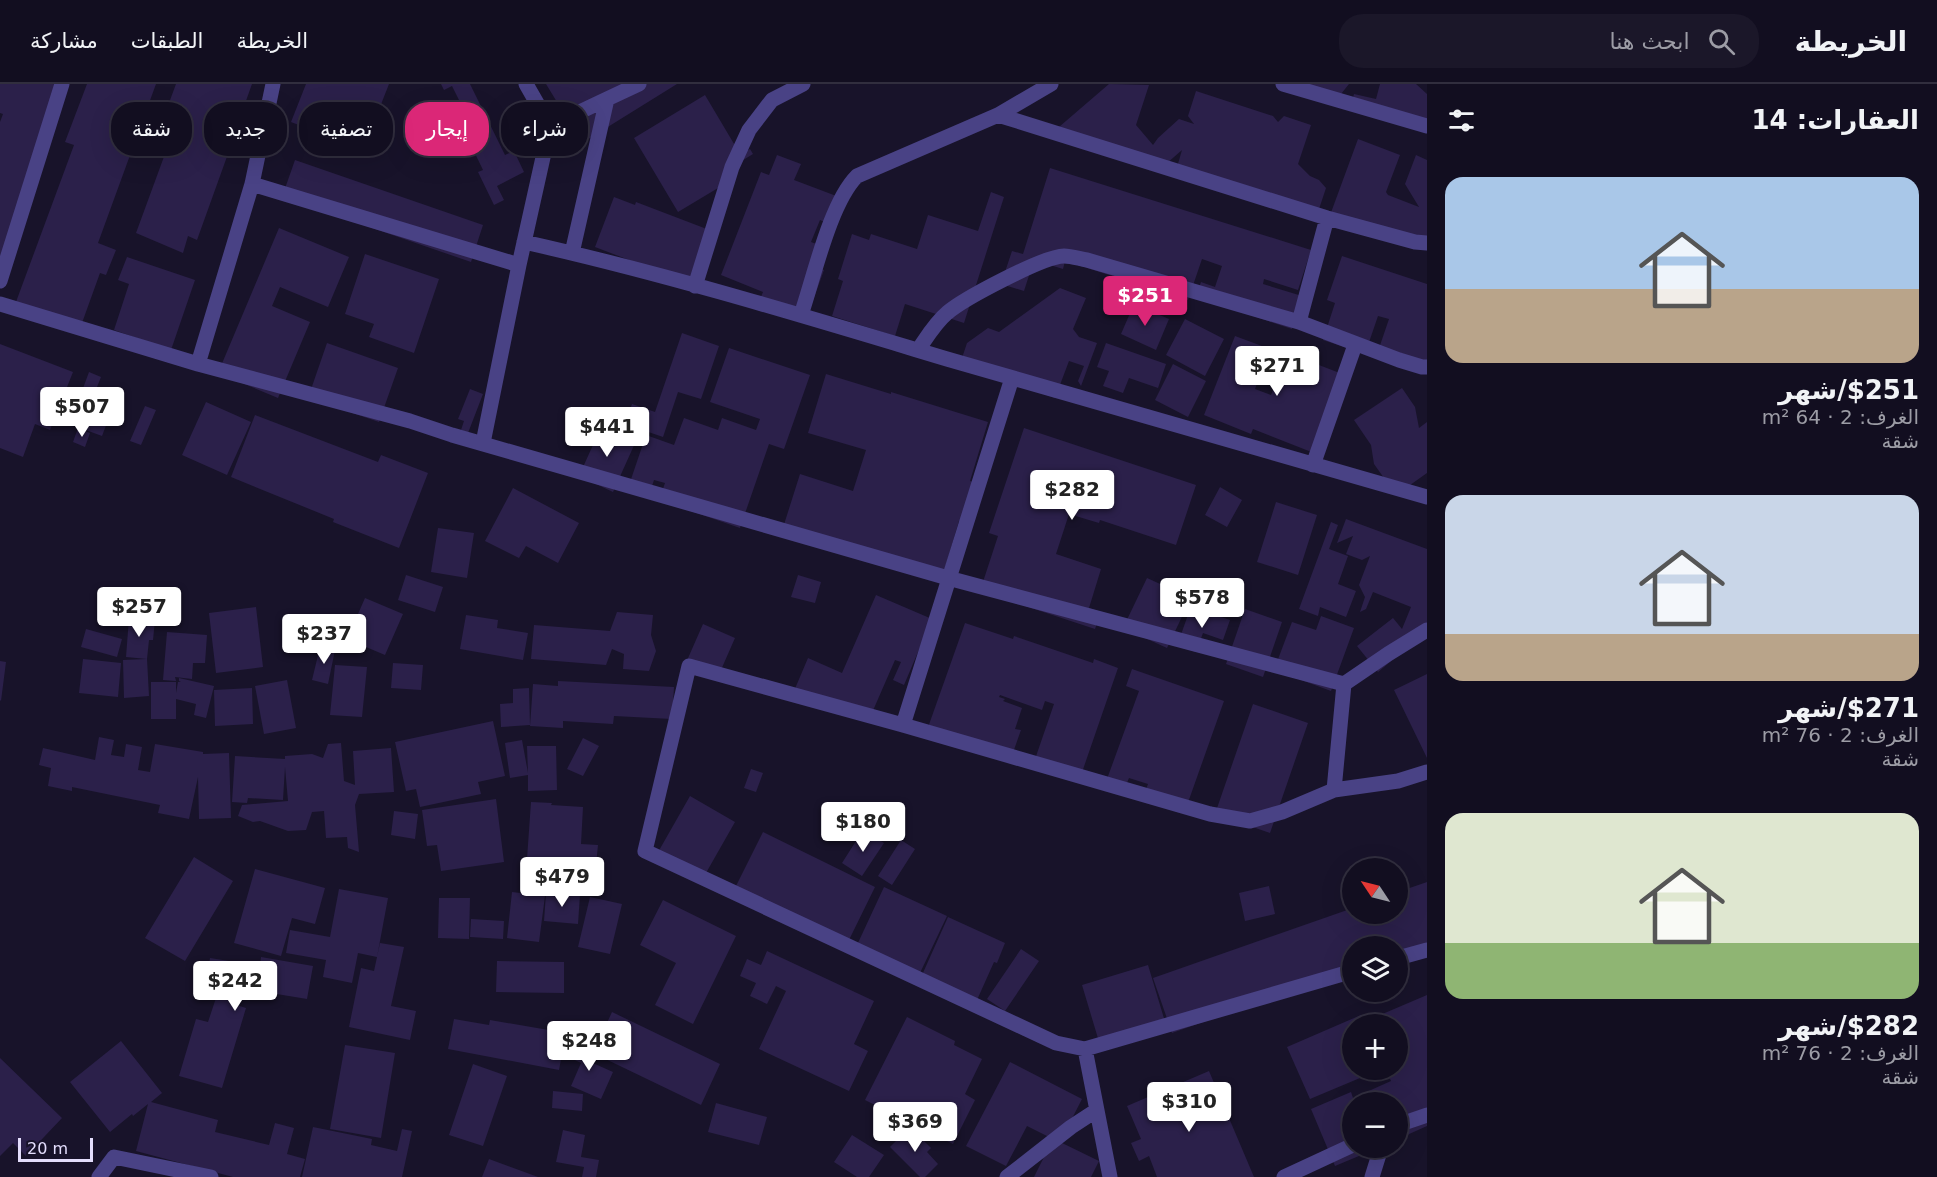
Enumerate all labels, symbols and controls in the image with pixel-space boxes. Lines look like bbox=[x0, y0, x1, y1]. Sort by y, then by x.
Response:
search box bbox=[1339, 14, 1759, 68]
icon: search bbox=[1705, 25, 1738, 58]
text: الخريطة bbox=[1795, 25, 1907, 58]
text: مشاركة bbox=[30, 29, 98, 53]
text: الطبقات bbox=[131, 29, 203, 53]
text: الخريطة bbox=[236, 29, 308, 53]
text: ابحث هنا bbox=[1610, 29, 1690, 54]
chip: شقة bbox=[111, 102, 192, 156]
chip: جديد bbox=[204, 102, 287, 156]
chip: تصفية bbox=[299, 102, 393, 156]
chip: إيجار bbox=[405, 102, 489, 156]
chip: شراء bbox=[501, 102, 588, 156]
icon: filters bbox=[1445, 104, 1478, 137]
text: العقارات: 14 bbox=[1752, 105, 1919, 135]
icon: home bbox=[1628, 216, 1736, 324]
pin: $251 bbox=[1109, 276, 1181, 327]
text: $251 bbox=[1117, 283, 1173, 307]
pin: $271 bbox=[1241, 346, 1313, 397]
text: $271 bbox=[1249, 353, 1305, 377]
text: $251/شهر bbox=[1778, 375, 1919, 405]
pin: $507 bbox=[46, 387, 118, 438]
text: $507 bbox=[54, 394, 110, 418]
text: الغرف: 2 · 64 m² bbox=[1762, 405, 1919, 429]
pin: $441 bbox=[571, 407, 643, 458]
text: $441 bbox=[579, 414, 635, 438]
text: شقة bbox=[1881, 429, 1919, 453]
pin: $282 bbox=[1036, 470, 1108, 521]
text: $282 bbox=[1044, 477, 1100, 501]
icon: home bbox=[1628, 534, 1736, 642]
pin: $578 bbox=[1166, 578, 1238, 629]
text: $578 bbox=[1174, 585, 1230, 609]
pin: $257 bbox=[103, 587, 175, 638]
text: $257 bbox=[111, 594, 167, 618]
pin: $237 bbox=[288, 614, 360, 665]
text: $237 bbox=[296, 621, 352, 645]
text: $271/شهر bbox=[1778, 693, 1919, 723]
text: الغرف: 2 · 76 m² bbox=[1762, 723, 1919, 747]
text: شقة bbox=[1881, 747, 1919, 771]
pin: $180 bbox=[827, 802, 899, 853]
text: $180 bbox=[835, 809, 891, 833]
icon: home bbox=[1628, 852, 1736, 960]
pin: $479 bbox=[526, 857, 598, 908]
north arrow bbox=[1342, 858, 1408, 924]
map controls bbox=[1342, 858, 1408, 1158]
text: $479 bbox=[534, 864, 590, 888]
button: layers bbox=[1342, 936, 1408, 1002]
pin: $242 bbox=[199, 961, 271, 1012]
text: $242 bbox=[207, 968, 263, 992]
text: $282/شهر bbox=[1778, 1011, 1919, 1041]
button: + bbox=[1342, 1014, 1408, 1080]
pin: $248 bbox=[553, 1021, 625, 1072]
text: $248 bbox=[561, 1028, 617, 1052]
text: الغرف: 2 · 76 m² bbox=[1762, 1041, 1919, 1065]
text: شقة bbox=[1881, 1065, 1919, 1089]
pin: $310 bbox=[1153, 1082, 1225, 1133]
text: $310 bbox=[1161, 1089, 1217, 1113]
button: − bbox=[1342, 1092, 1408, 1158]
pin: $369 bbox=[879, 1102, 951, 1153]
text: $369 bbox=[887, 1109, 943, 1133]
scale bar bbox=[18, 1135, 93, 1162]
text: 20 m bbox=[27, 1139, 68, 1158]

